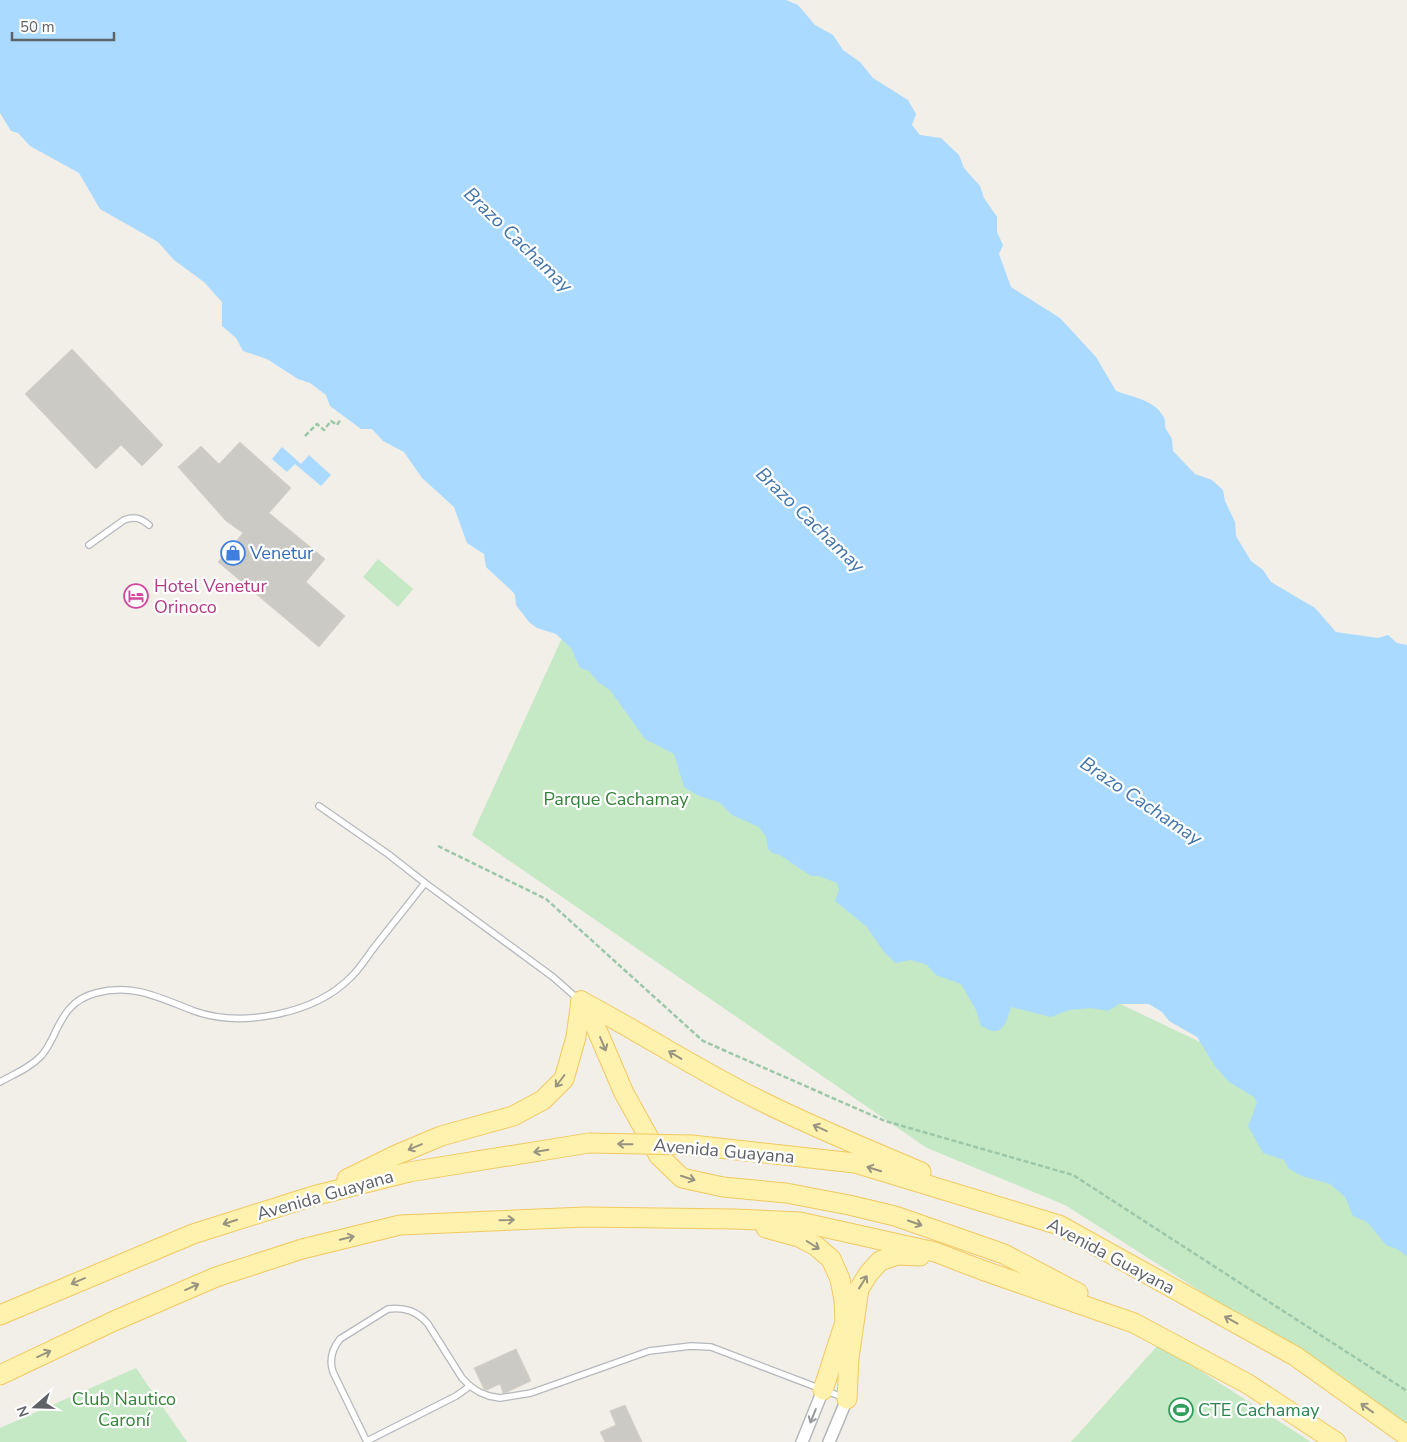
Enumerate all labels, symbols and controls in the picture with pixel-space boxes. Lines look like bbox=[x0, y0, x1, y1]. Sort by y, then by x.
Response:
scale bar bbox=[12, 10, 115, 42]
text: 50 m bbox=[20, 17, 55, 37]
water label: Brazo Cachamay bbox=[458, 181, 579, 299]
water label: Brazo Cachamay bbox=[750, 461, 871, 579]
shop icon: Venetur bbox=[220, 540, 246, 566]
place label: Venetur bbox=[249, 541, 314, 565]
place label: Hotel Venetur Orinoco bbox=[154, 574, 267, 619]
hotel icon: Hotel Venetur Orinoco bbox=[123, 583, 149, 609]
water label: Brazo Cachamay bbox=[1075, 751, 1208, 852]
park label: Parque Cachamay bbox=[543, 787, 689, 811]
one-way arrow bbox=[599, 1036, 609, 1051]
one-way arrow bbox=[668, 1049, 682, 1059]
one-way arrow bbox=[555, 1074, 565, 1088]
one-way arrow bbox=[813, 1122, 828, 1132]
street label: Avenida Guayana bbox=[653, 1133, 795, 1169]
one-way arrow bbox=[618, 1139, 634, 1148]
one-way arrow bbox=[408, 1142, 423, 1152]
one-way arrow bbox=[533, 1146, 549, 1156]
one-way arrow bbox=[866, 1163, 882, 1173]
street label: Avenida Guayana bbox=[254, 1164, 396, 1226]
one-way arrow bbox=[680, 1174, 695, 1183]
street label: Avenida Guayana bbox=[1043, 1212, 1179, 1300]
one-way arrow bbox=[499, 1216, 515, 1225]
one-way arrow bbox=[222, 1218, 238, 1228]
one-way arrow bbox=[907, 1219, 923, 1229]
one-way arrow bbox=[338, 1233, 354, 1242]
one-way arrow bbox=[805, 1240, 819, 1250]
one-way arrow bbox=[858, 1275, 869, 1289]
one-way arrow bbox=[71, 1277, 86, 1287]
one-way arrow bbox=[184, 1282, 199, 1292]
one-way arrow bbox=[1223, 1315, 1238, 1325]
one-way arrow bbox=[36, 1349, 51, 1359]
north arrow bbox=[10, 1382, 60, 1432]
park label: Club Nautico Caroní bbox=[72, 1387, 176, 1432]
sports icon: CTE Cachamay bbox=[1168, 1397, 1194, 1423]
place label: CTE Cachamay bbox=[1198, 1398, 1320, 1422]
text: N bbox=[13, 1403, 34, 1419]
one-way arrow bbox=[1360, 1403, 1374, 1413]
one-way arrow bbox=[808, 1408, 817, 1423]

